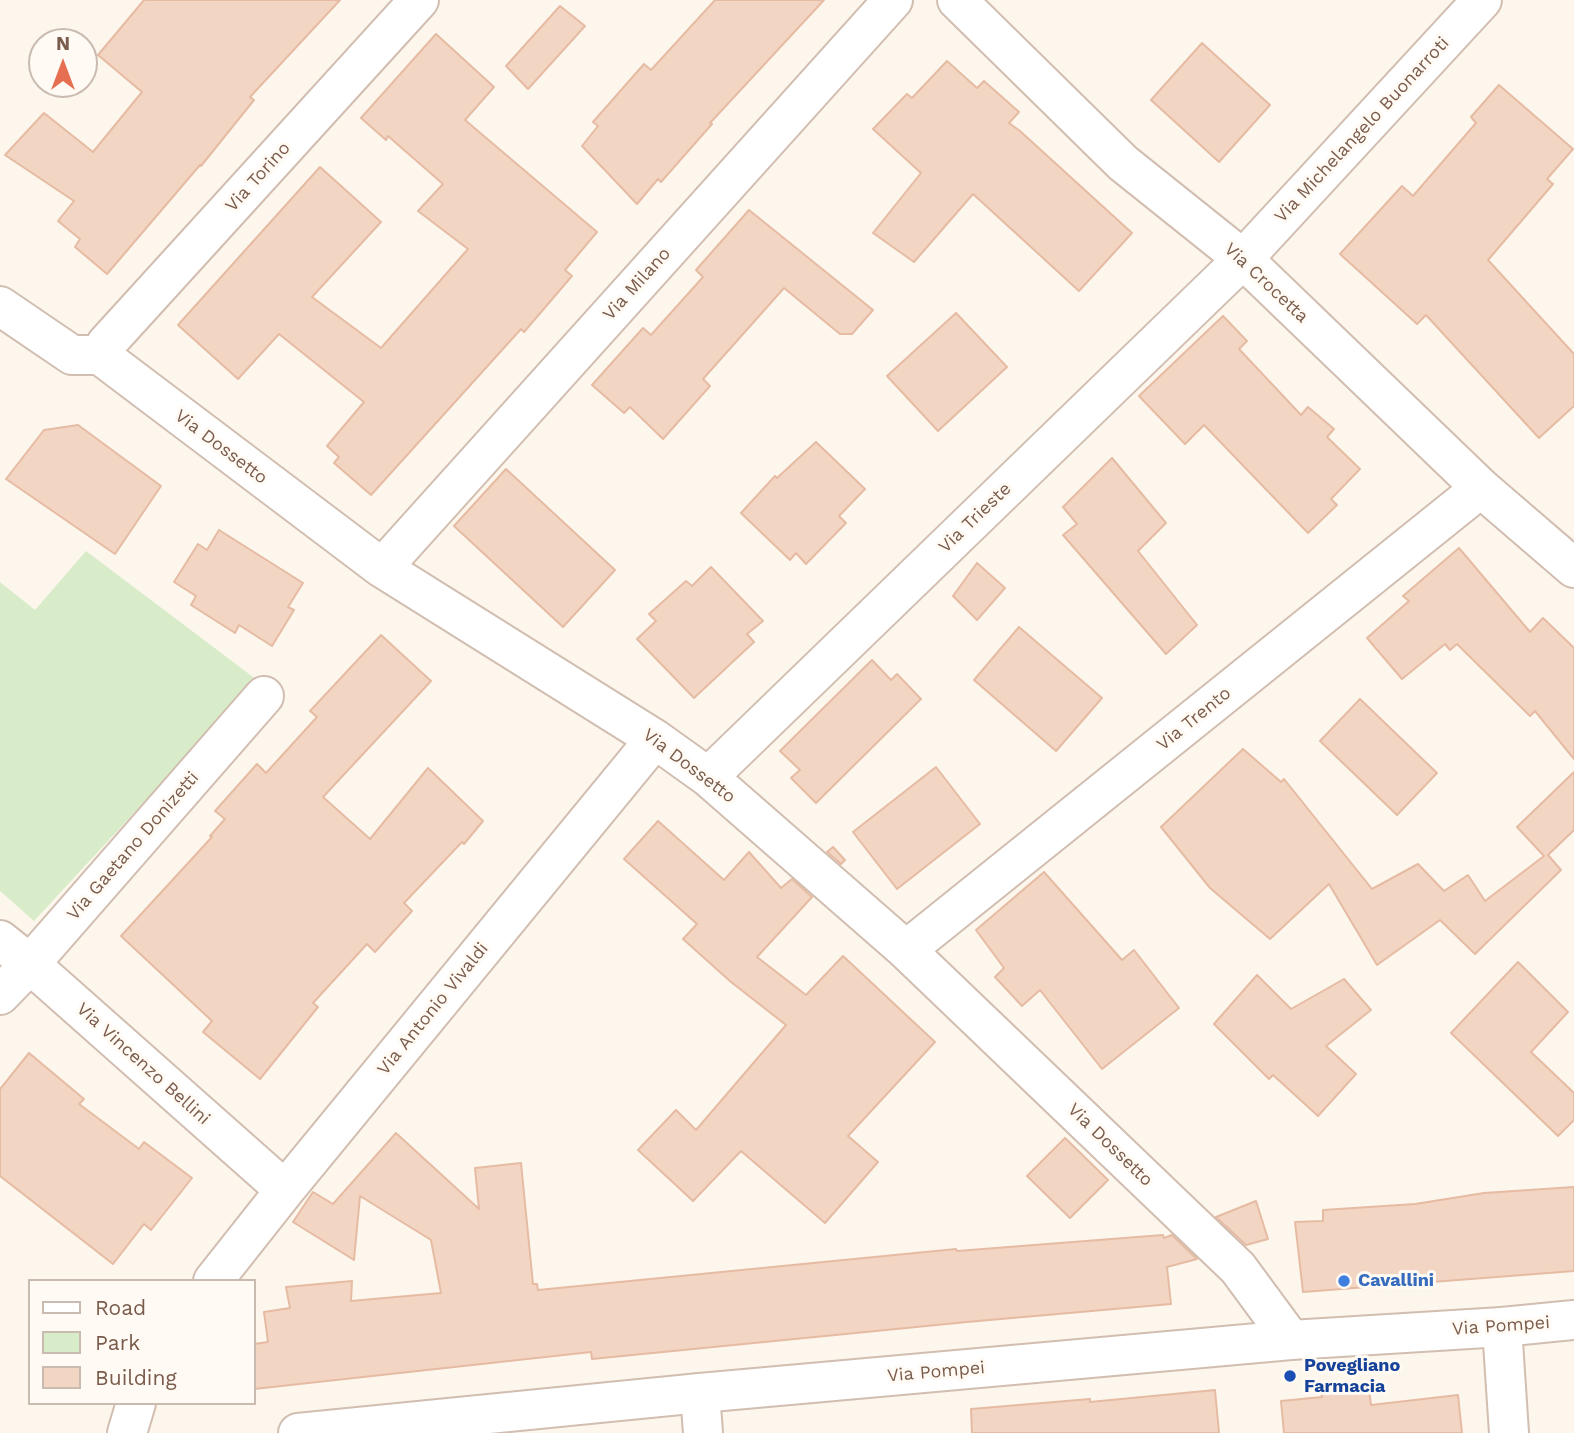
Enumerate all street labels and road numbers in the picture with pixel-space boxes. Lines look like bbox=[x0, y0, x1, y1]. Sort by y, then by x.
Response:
street label: Via Michelangelo Buonarroti bbox=[1270, 33, 1454, 227]
street label: Via Torino bbox=[221, 138, 295, 216]
street label: Via Crocetta bbox=[1219, 239, 1313, 327]
street label: Via Milano bbox=[599, 243, 675, 325]
street label: Via Dossetto bbox=[170, 405, 272, 489]
street label: Via Trieste bbox=[934, 478, 1016, 558]
street label: Via Trento bbox=[1153, 683, 1235, 755]
street label: Via Dossetto bbox=[638, 724, 740, 808]
street label: Via Gaetano Donizetti bbox=[63, 767, 203, 925]
street label: Via Antonio Vivaldi bbox=[373, 938, 493, 1080]
street label: Via Vincenzo Bellini bbox=[72, 998, 214, 1130]
street label: Via Dossetto bbox=[1063, 1099, 1157, 1191]
street label: Via Pompei bbox=[1451, 1312, 1551, 1340]
street label: Via Pompei bbox=[886, 1357, 986, 1387]

